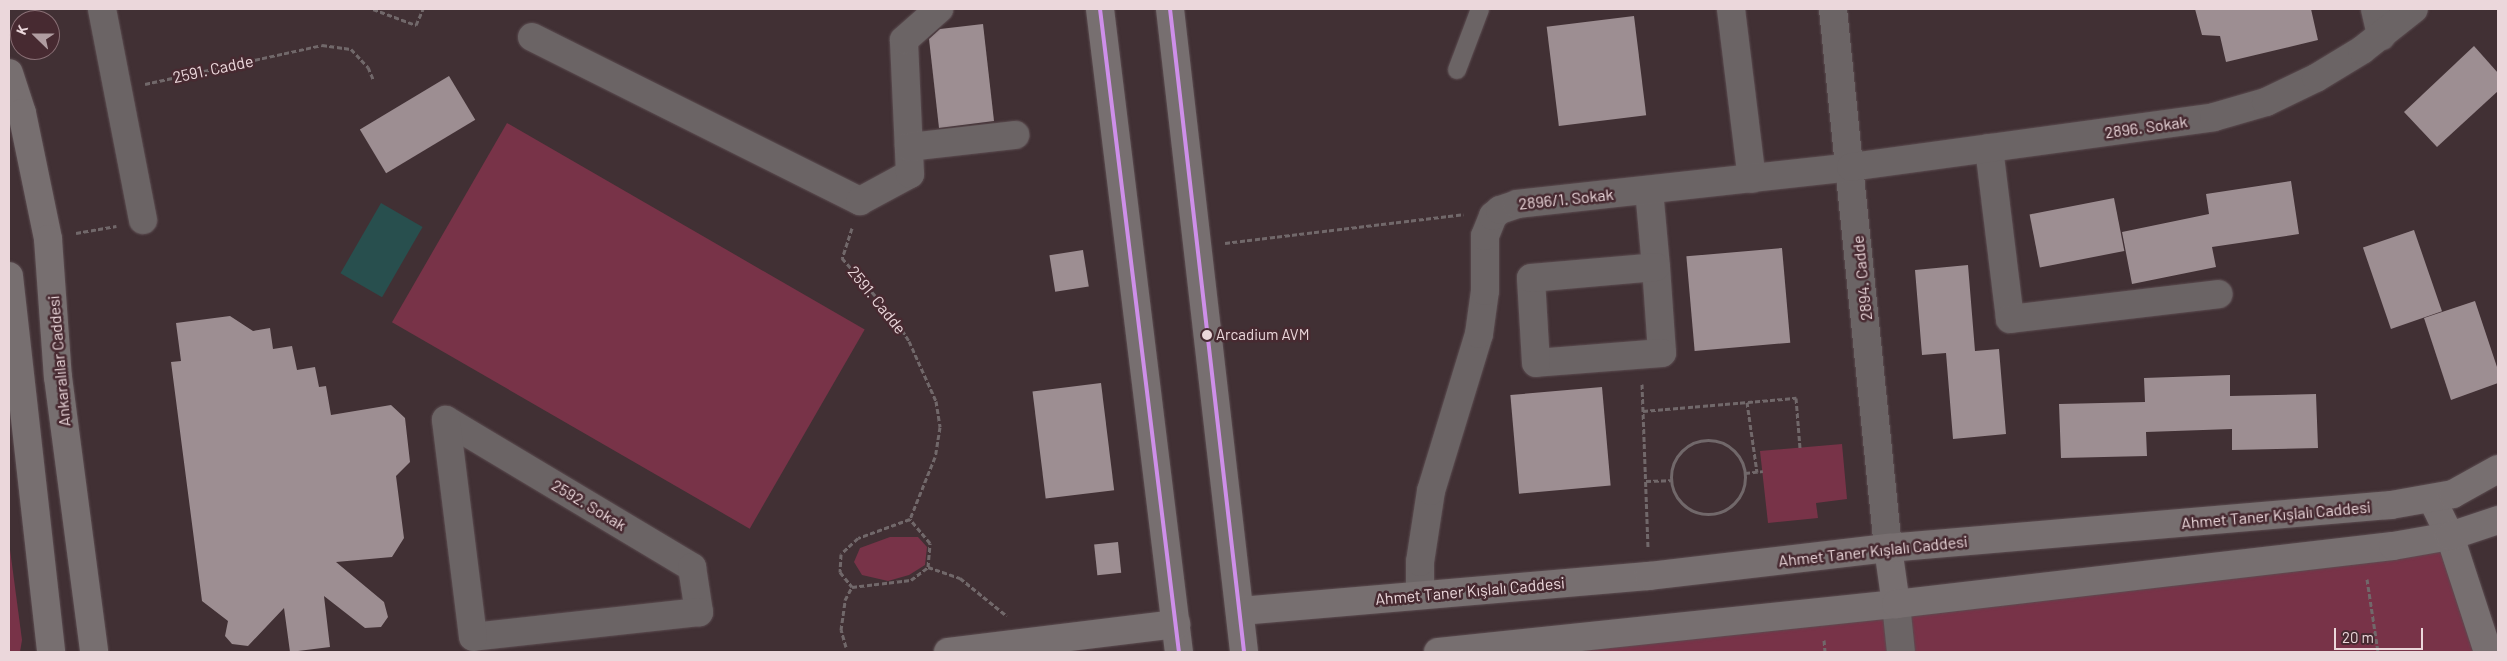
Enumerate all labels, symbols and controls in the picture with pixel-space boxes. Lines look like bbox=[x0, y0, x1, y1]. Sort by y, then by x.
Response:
north arrow bbox=[10, 10, 60, 60]
text: K bbox=[12, 22, 31, 37]
street label: 2591. Cadde bbox=[171, 51, 255, 87]
street label: 2896. Sokak bbox=[2103, 112, 2189, 142]
street label: 2896/1. Sokak bbox=[1518, 184, 1614, 214]
street label: 2894. Cadde bbox=[1848, 234, 1876, 322]
street label: 2591. Cadde bbox=[844, 262, 910, 338]
street label: Ankaralılar Caddesi bbox=[44, 295, 74, 427]
place label: Arcadium AVM bbox=[1216, 326, 1309, 344]
marker: Arcadium AVM bbox=[1202, 330, 1212, 340]
street label: 2592. Sokak bbox=[548, 475, 630, 535]
street label: Ahmet Taner Kışlalı Caddesi bbox=[2180, 497, 2372, 533]
street label: Ahmet Taner Kışlalı Caddesi bbox=[1777, 531, 1969, 571]
street label: Ahmet Taner Kışlalı Caddesi bbox=[1374, 573, 1566, 609]
scale bar bbox=[2337, 618, 2426, 650]
text: 20 m bbox=[2342, 628, 2374, 646]

